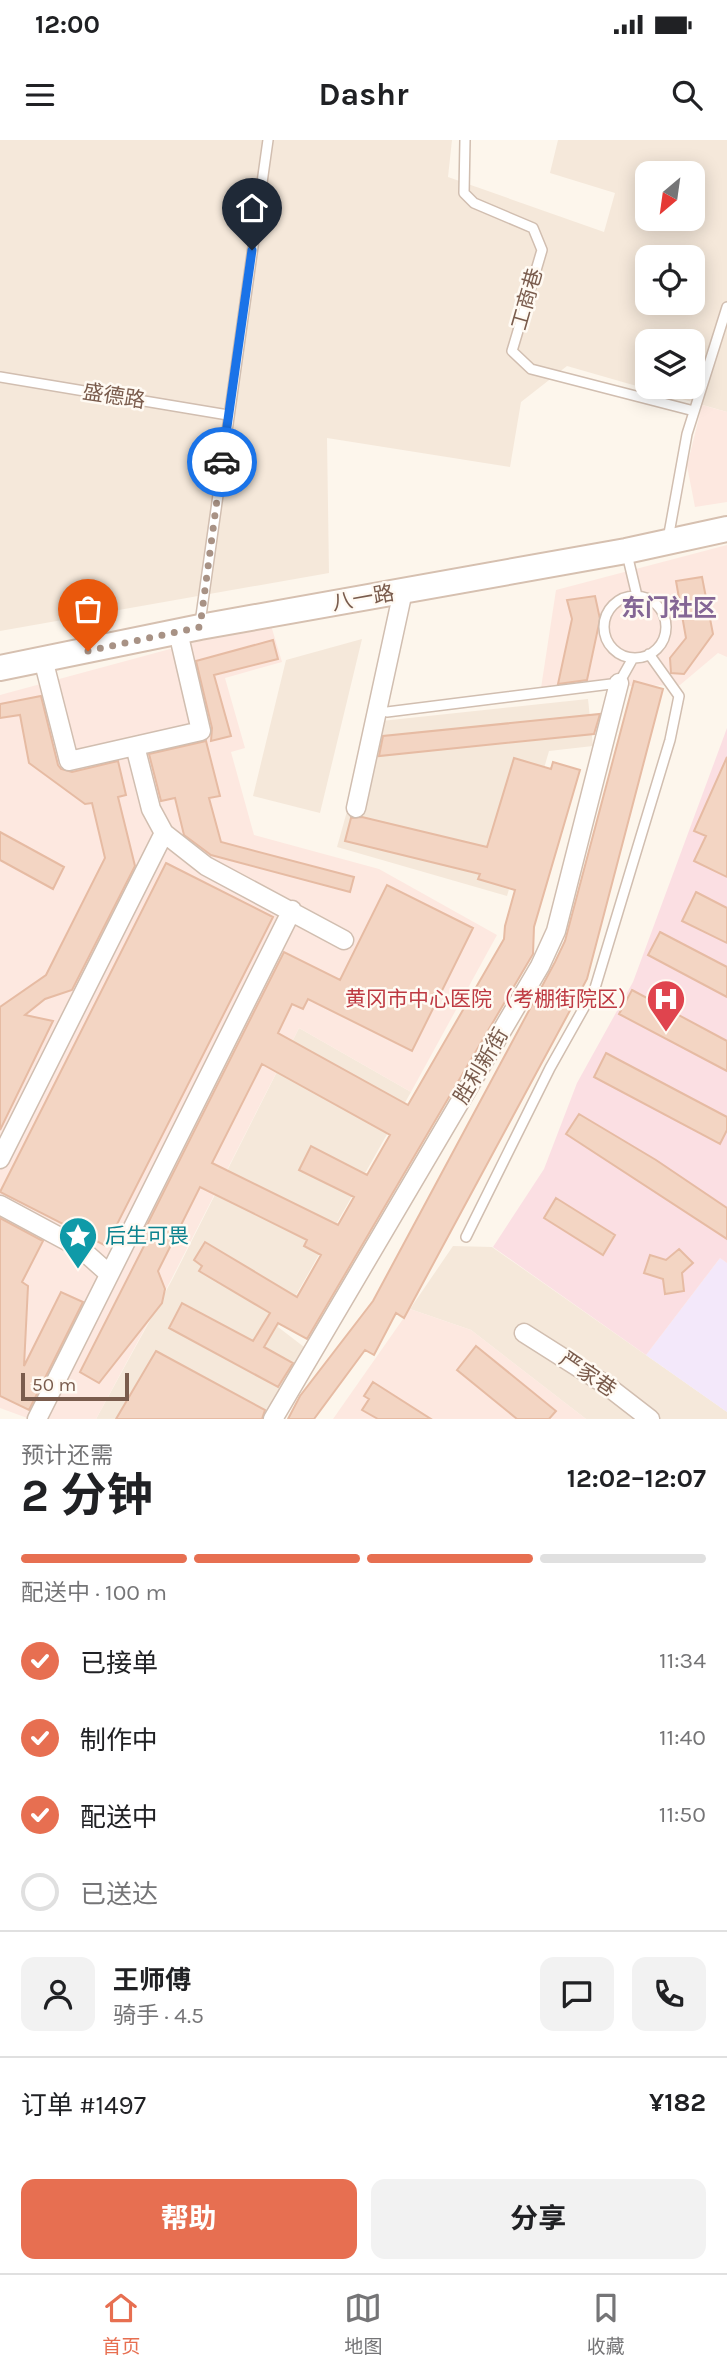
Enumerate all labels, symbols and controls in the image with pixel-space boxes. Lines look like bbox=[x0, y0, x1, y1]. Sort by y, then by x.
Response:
text: 12:00 bbox=[35, 9, 100, 40]
icon: menu bbox=[21, 76, 59, 114]
text: Dashr bbox=[318, 76, 409, 113]
icon: search bbox=[668, 76, 706, 114]
north arrow bbox=[635, 161, 705, 231]
map controls bbox=[635, 161, 705, 399]
pin bbox=[222, 178, 282, 250]
icon: home bbox=[233, 189, 271, 227]
button: locate bbox=[635, 245, 705, 315]
street label: 工商巷 bbox=[507, 265, 547, 333]
button: layers bbox=[635, 329, 705, 399]
street label: 盛德路 bbox=[81, 379, 147, 413]
courier bbox=[187, 427, 257, 497]
icon: car bbox=[203, 443, 241, 481]
pin bbox=[58, 579, 118, 651]
street label: 八一路 bbox=[330, 581, 396, 615]
icon: bag bbox=[69, 590, 107, 628]
district label: 东门社区 bbox=[621, 594, 717, 622]
hospital icon: 黄冈市中心医院（考棚街院区） bbox=[645, 978, 687, 1033]
place label: 黄冈市中心医院（考棚街院区） bbox=[345, 987, 639, 1011]
street label: 胜利新街 bbox=[449, 1024, 513, 1108]
place icon: 后生可畏 bbox=[57, 1215, 99, 1270]
place label: 后生可畏 bbox=[105, 1224, 189, 1248]
street label: 严家巷 bbox=[555, 1346, 621, 1402]
scale bar bbox=[21, 1370, 130, 1402]
text: 50 m bbox=[32, 1374, 76, 1396]
text: 预计还需 bbox=[21, 1442, 113, 1469]
text: 12:02–12:07 bbox=[567, 1463, 706, 1494]
text: 2 分钟 bbox=[21, 1469, 152, 1523]
text: 配送中 · 100 m bbox=[21, 1579, 167, 1606]
icon: check bbox=[21, 1642, 59, 1680]
text: 11:34 bbox=[659, 1647, 706, 1674]
text: 已接单 bbox=[80, 1648, 158, 1679]
icon: check bbox=[21, 1719, 59, 1757]
text: 11:40 bbox=[659, 1724, 706, 1751]
text: 制作中 bbox=[80, 1725, 158, 1756]
icon: check bbox=[21, 1796, 59, 1834]
text: 11:50 bbox=[659, 1801, 706, 1828]
text: 配送中 bbox=[80, 1802, 158, 1833]
text: 已送达 bbox=[80, 1879, 158, 1910]
button: person bbox=[21, 1957, 95, 2031]
button: chat bbox=[540, 1957, 614, 2031]
button: phone bbox=[632, 1957, 706, 2031]
text: 王师傅 bbox=[113, 1965, 191, 1996]
text: 骑手 · 4.5 bbox=[113, 2002, 204, 2029]
text: ¥182 bbox=[649, 2087, 706, 2118]
text: 订单 #1497 bbox=[21, 2090, 146, 2121]
button: 帮助 bbox=[21, 2179, 357, 2259]
button: 分享 bbox=[371, 2179, 706, 2259]
tab: 首页 bbox=[102, 2289, 140, 2358]
tab: 地图 bbox=[344, 2289, 383, 2358]
tab: 收藏 bbox=[587, 2289, 625, 2358]

